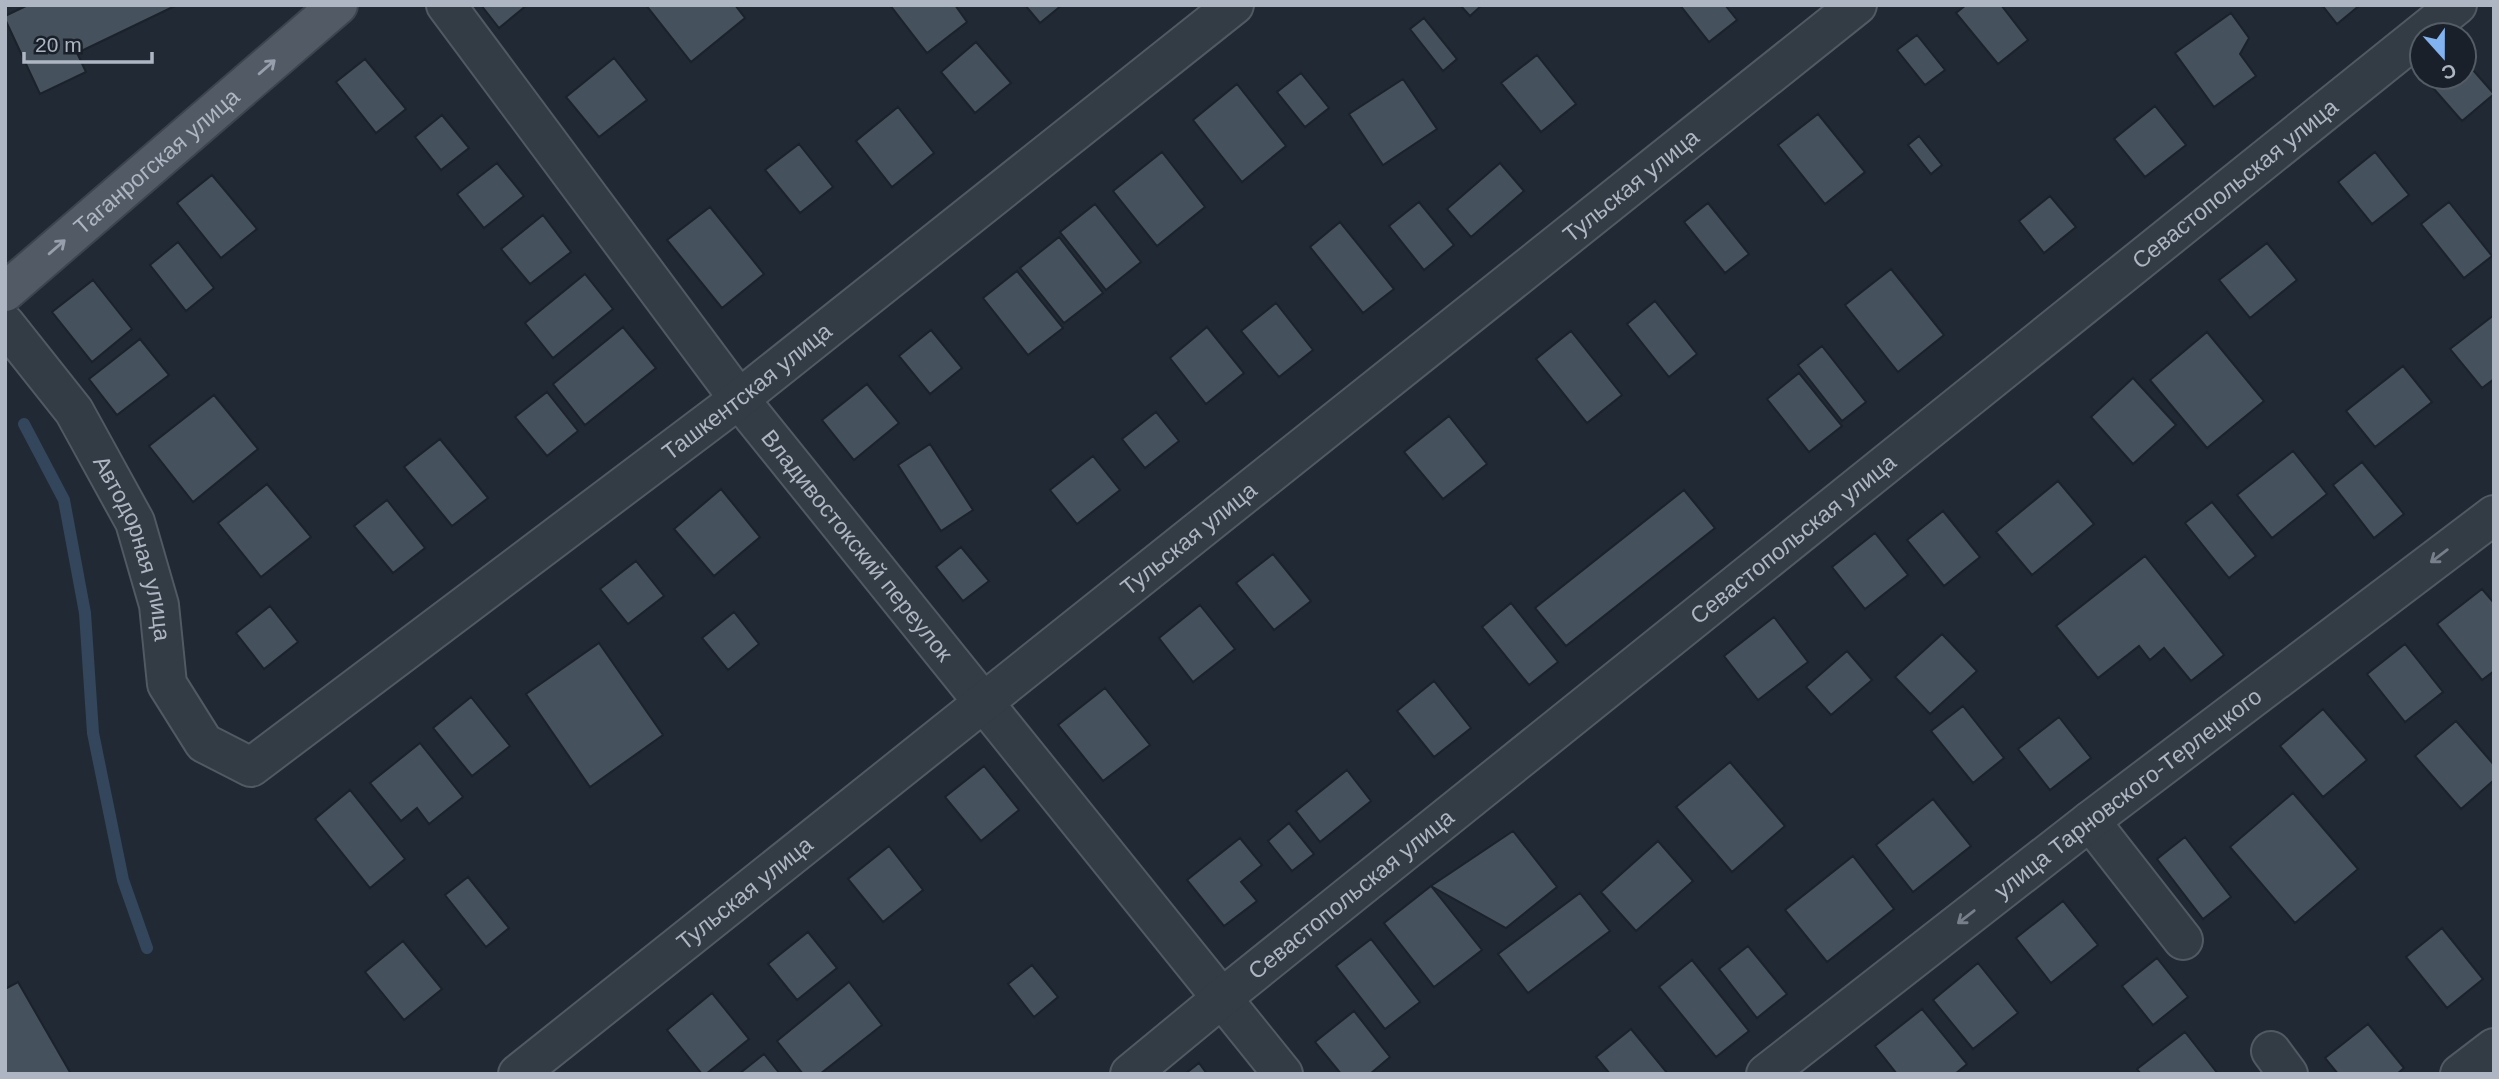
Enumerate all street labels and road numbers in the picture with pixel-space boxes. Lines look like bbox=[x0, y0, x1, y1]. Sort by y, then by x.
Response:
street label: Таганрогская улица bbox=[69, 83, 245, 240]
street label: Севастопольская улица bbox=[2127, 93, 2343, 274]
street label: Тульская улица bbox=[1558, 123, 1704, 248]
street label: Ташкентская улица bbox=[657, 317, 837, 465]
street label: Владивостокский переулок bbox=[756, 425, 958, 667]
street label: Севастопольская улица bbox=[1685, 448, 1901, 629]
street label: Автодорная улица bbox=[88, 451, 176, 642]
street label: Тульская улица bbox=[1115, 477, 1262, 601]
street label: улица Тарновского-Терлецкого bbox=[1989, 683, 2267, 904]
street label: Севастопольская улица bbox=[1243, 804, 1459, 985]
street label: Тульская улица bbox=[672, 831, 818, 955]

